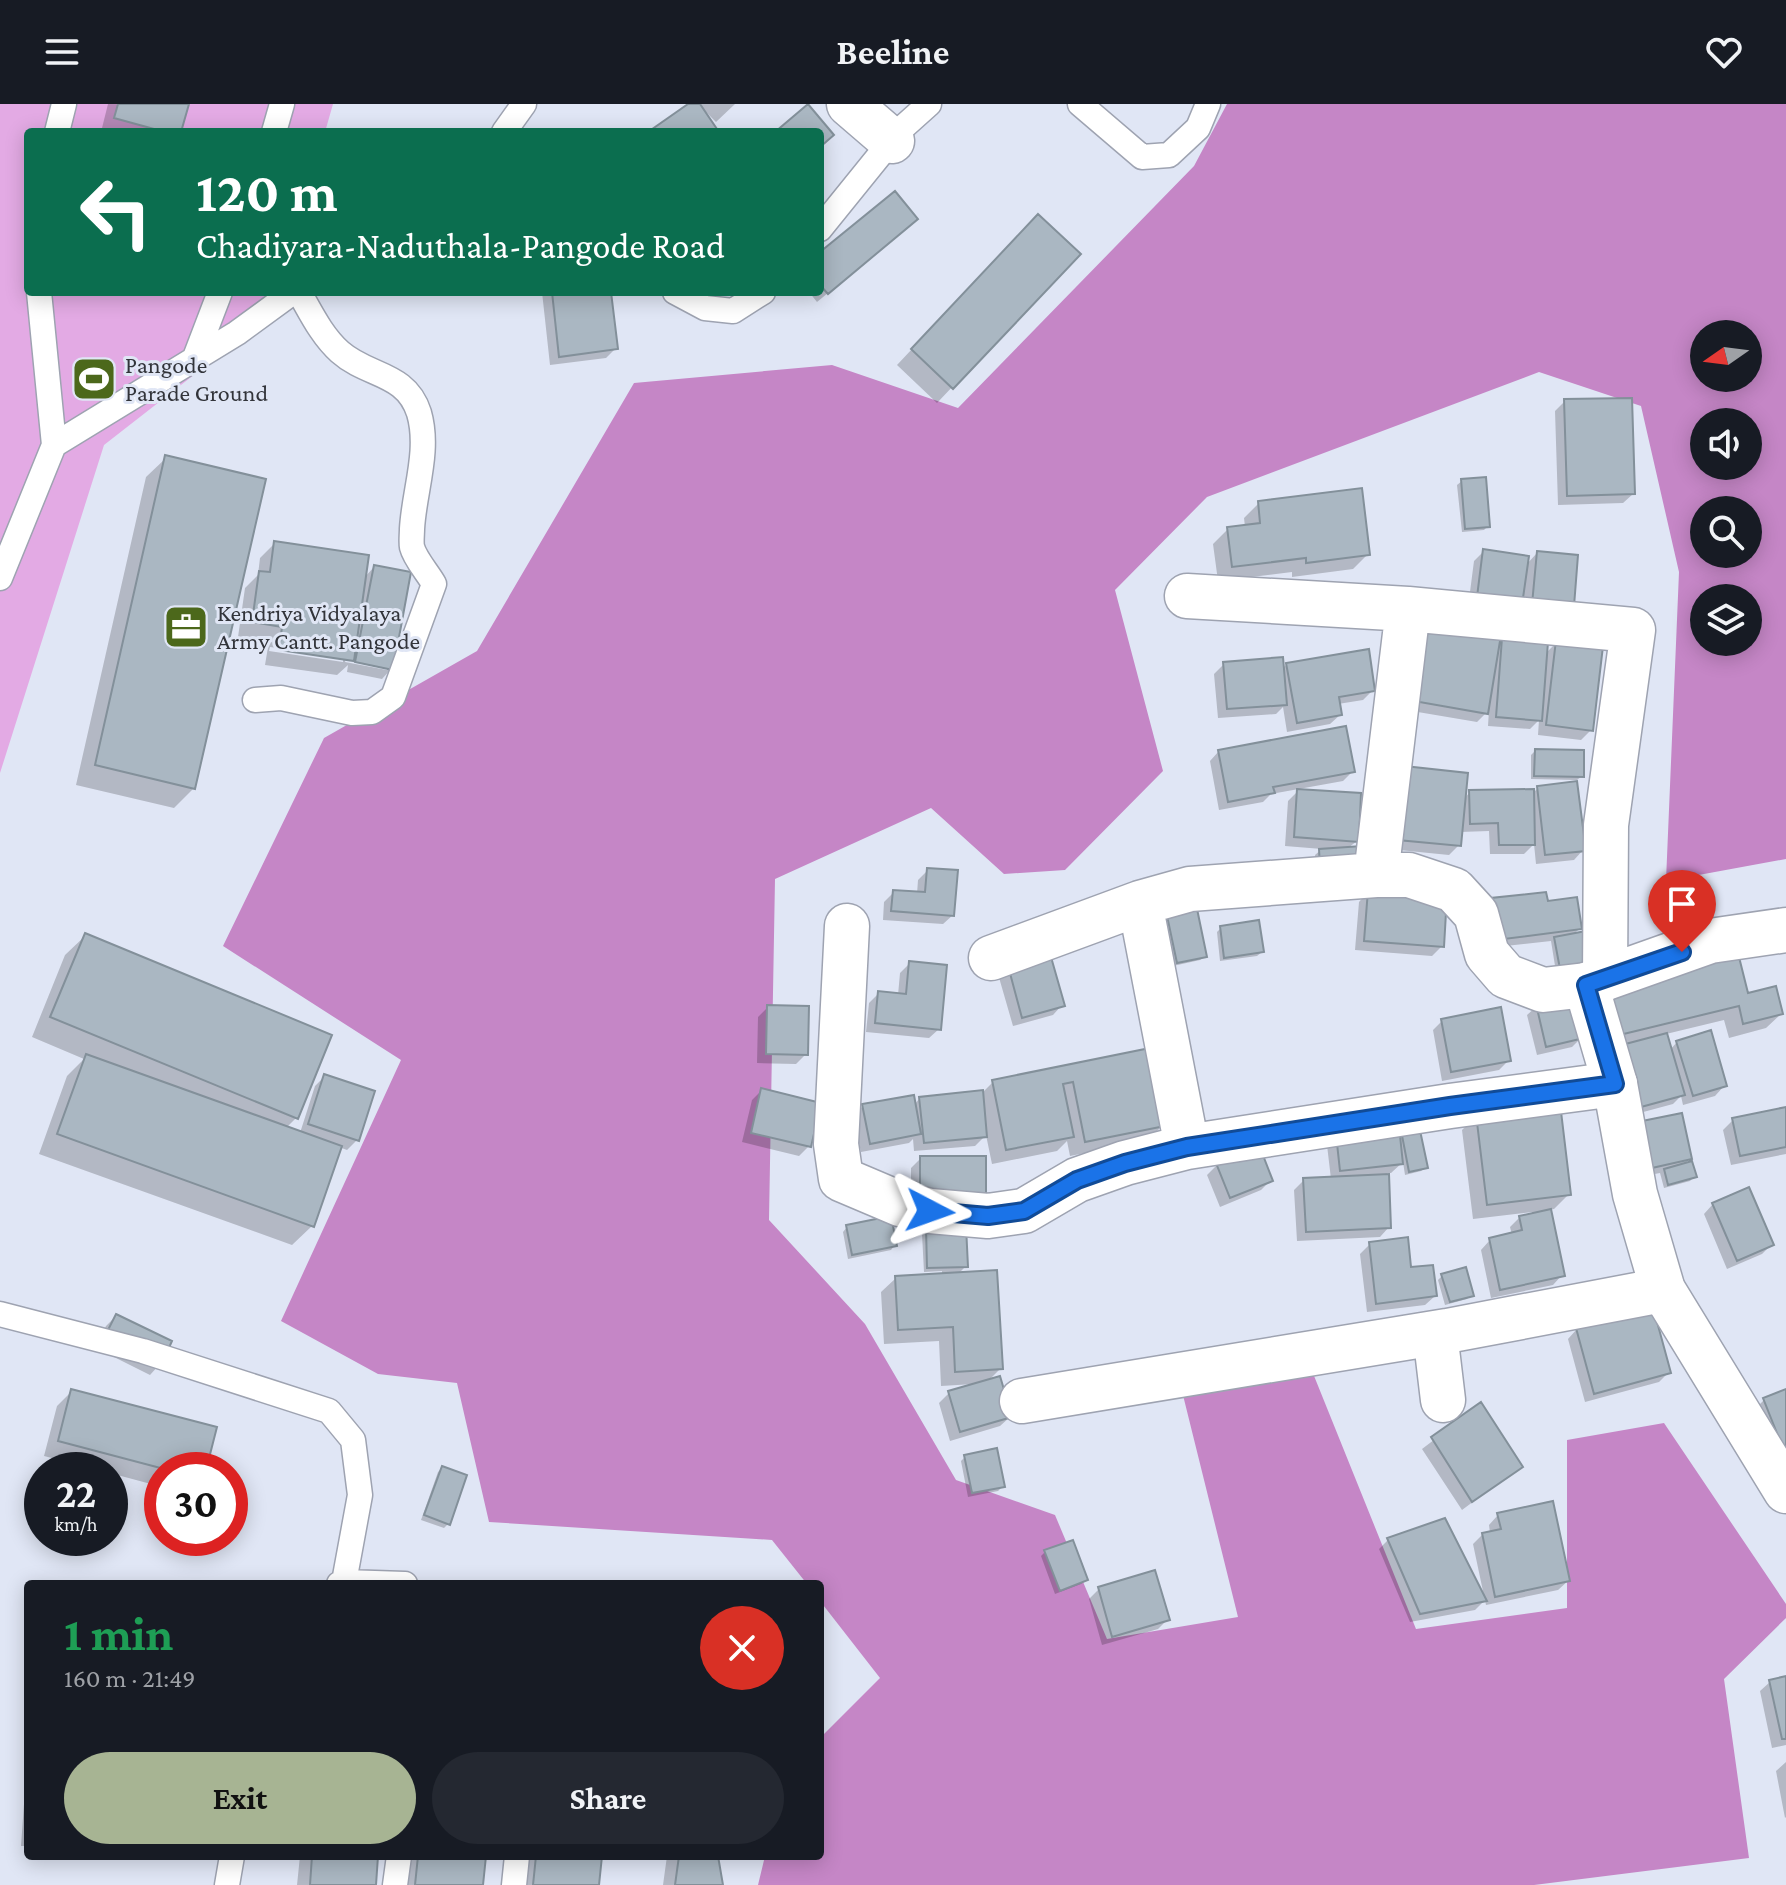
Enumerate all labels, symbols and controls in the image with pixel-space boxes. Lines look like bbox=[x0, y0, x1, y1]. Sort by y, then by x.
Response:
icon: menu bbox=[40, 30, 84, 74]
icon: heart bbox=[1702, 30, 1746, 74]
text: Beeline bbox=[837, 32, 949, 72]
icon: left bbox=[64, 160, 168, 264]
text: 120 m bbox=[196, 161, 338, 223]
text: Chadiyara-Naduthala-Pangode Road bbox=[196, 226, 725, 266]
north arrow bbox=[1690, 320, 1762, 392]
map controls bbox=[1690, 320, 1762, 656]
place label: Pangode Parade Ground bbox=[125, 351, 268, 406]
sports icon: Pangode Parade Ground bbox=[70, 355, 118, 403]
button: sound bbox=[1690, 408, 1762, 480]
button: search bbox=[1690, 496, 1762, 568]
button: layers bbox=[1690, 584, 1762, 656]
place label: Kendriya Vidyalaya Army Cantt. Pangode bbox=[217, 599, 420, 654]
office icon: Kendriya Vidyalaya Army Cantt. Pangode bbox=[162, 603, 210, 651]
pin bbox=[1648, 870, 1716, 952]
icon: arrive bbox=[1660, 882, 1704, 926]
position arrow bbox=[888, 1169, 972, 1253]
speed limit sign: 30 bbox=[144, 1452, 248, 1556]
text: 22 bbox=[56, 1471, 96, 1516]
text: km/h bbox=[54, 1513, 98, 1535]
button: close bbox=[700, 1606, 784, 1690]
text: 1 min bbox=[64, 1607, 173, 1660]
text: 160 m · 21:49 bbox=[64, 1664, 196, 1693]
button: Exit bbox=[64, 1752, 416, 1844]
button: Share bbox=[432, 1752, 784, 1844]

